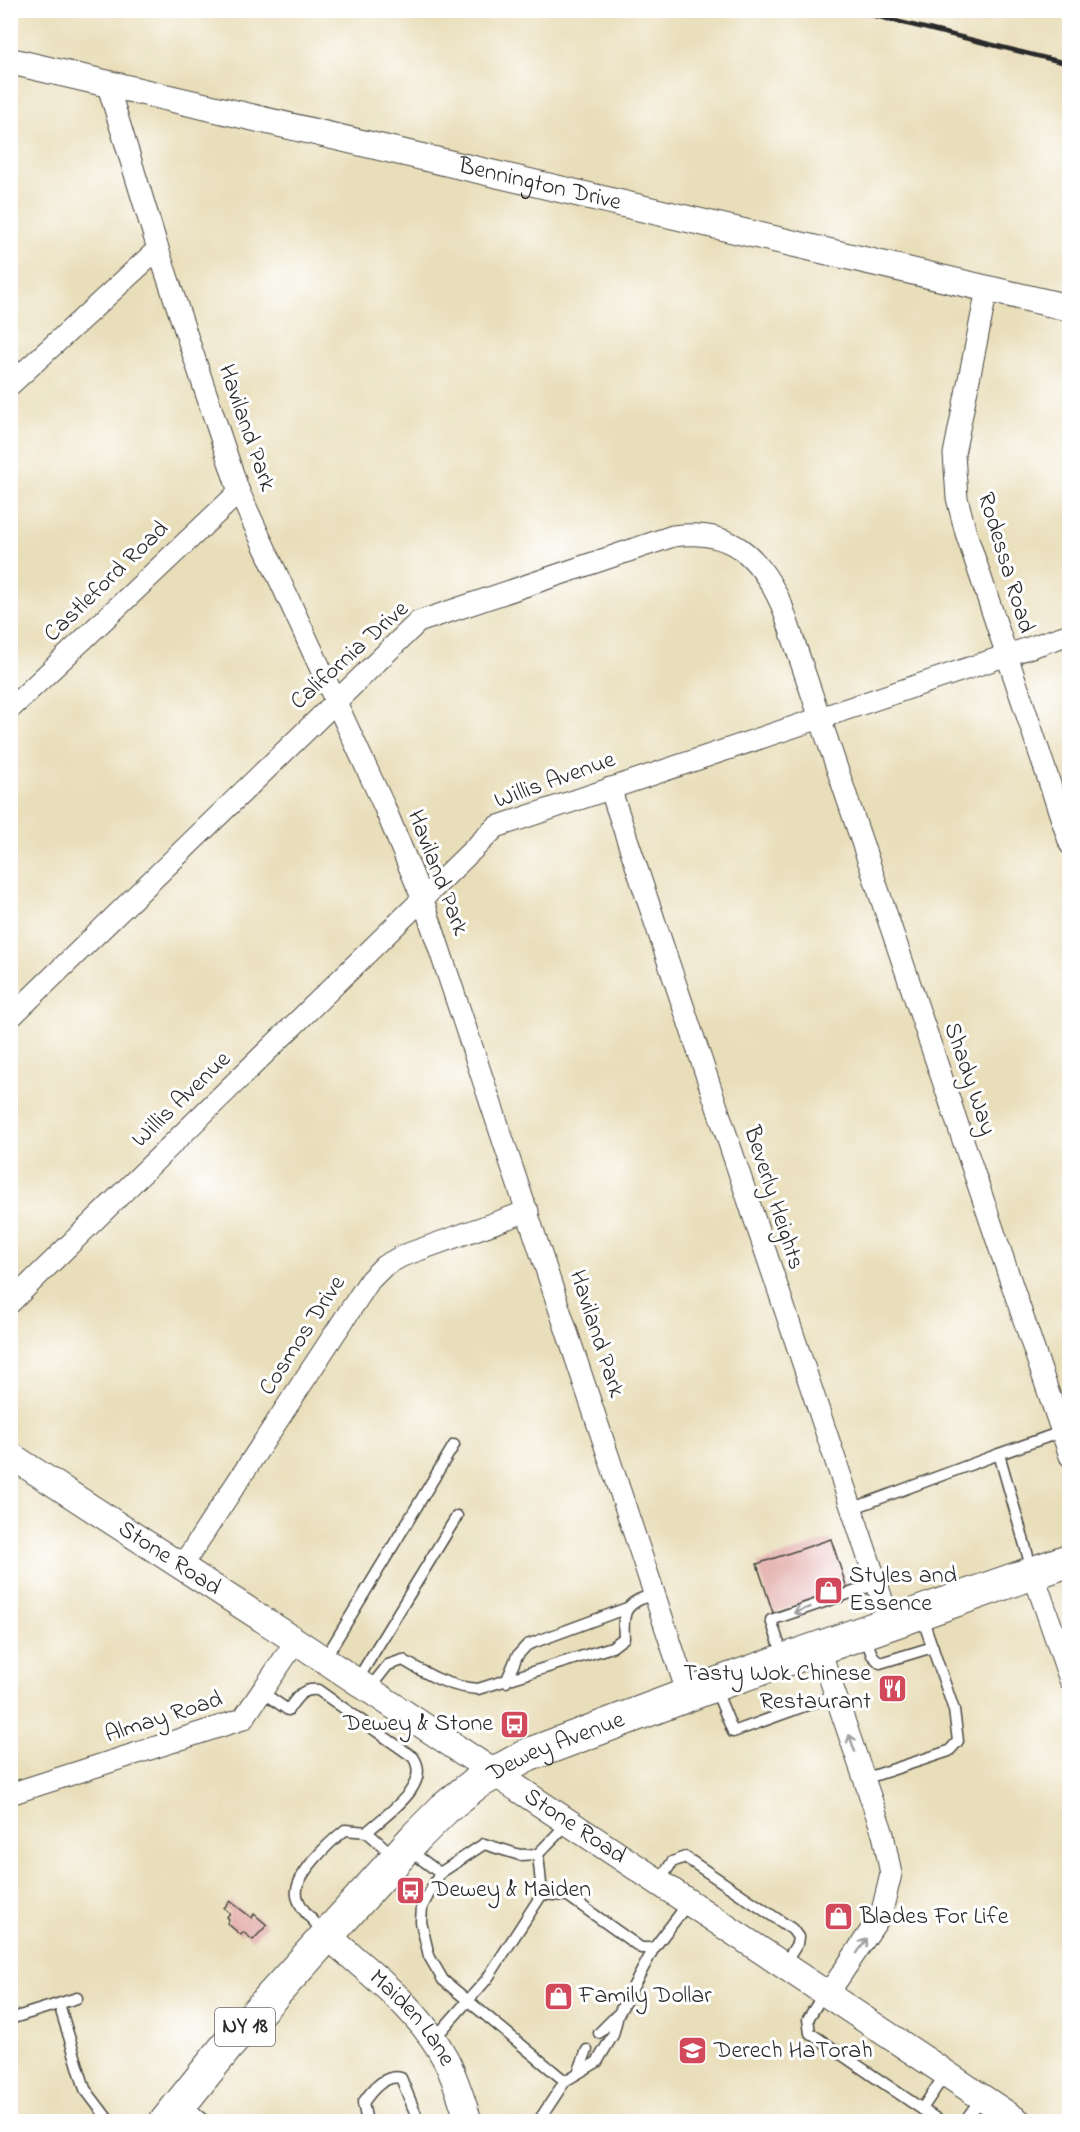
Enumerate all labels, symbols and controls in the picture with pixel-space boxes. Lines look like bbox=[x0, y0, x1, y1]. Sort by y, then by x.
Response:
street label: Bennington Drive bbox=[454, 148, 625, 220]
street label: Haviland Park bbox=[208, 360, 284, 497]
street label: Rodessa Road bbox=[967, 488, 1043, 638]
street label: Castleford Road bbox=[36, 513, 178, 651]
street label: California Drive bbox=[283, 593, 417, 719]
street label: Willis Avenue bbox=[490, 743, 621, 819]
street label: Haviland Park bbox=[397, 805, 477, 941]
street label: Shady Way bbox=[932, 1018, 1005, 1141]
street label: Willis Avenue bbox=[124, 1043, 240, 1157]
street label: Beverly Heights bbox=[732, 1121, 813, 1275]
street label: Haviland Park bbox=[559, 1266, 633, 1403]
street label: Cosmos Drive bbox=[251, 1269, 355, 1403]
street label: Stone Road bbox=[111, 1512, 228, 1605]
place label: Styles and Essence bbox=[849, 1559, 958, 1622]
shop icon: Styles and Essence bbox=[812, 1574, 844, 1606]
one-way arrow bbox=[793, 1605, 812, 1616]
place label: Tasty Wok Chinese Restaurant bbox=[683, 1657, 871, 1720]
restaurant icon: Tasty Wok Chinese Restaurant bbox=[876, 1672, 908, 1704]
street label: Almay Road bbox=[101, 1682, 228, 1754]
street label: Dewey Avenue bbox=[480, 1703, 630, 1792]
place label: Dewey & Stone bbox=[342, 1707, 493, 1743]
bus stop icon: Dewey & Stone bbox=[498, 1708, 530, 1740]
one-way arrow bbox=[845, 1734, 856, 1753]
street label: Stone Road bbox=[516, 1780, 634, 1874]
place label: Dewey & Maiden bbox=[431, 1873, 591, 1909]
bus stop icon: Dewey & Maiden bbox=[395, 1874, 427, 1906]
place label: Blades For Life bbox=[859, 1900, 1009, 1935]
shop icon: Blades For Life bbox=[823, 1901, 855, 1933]
one-way arrow bbox=[856, 1939, 868, 1955]
street label: Maiden Lane bbox=[361, 1961, 464, 2073]
place label: Family Dollar bbox=[578, 1979, 712, 2015]
shop icon: Family Dollar bbox=[542, 1980, 574, 2012]
road number: NY 18 bbox=[215, 2008, 275, 2046]
place label: Derech HaTorah bbox=[713, 2034, 873, 2069]
school or university icon: Derech HaTorah bbox=[677, 2035, 709, 2067]

